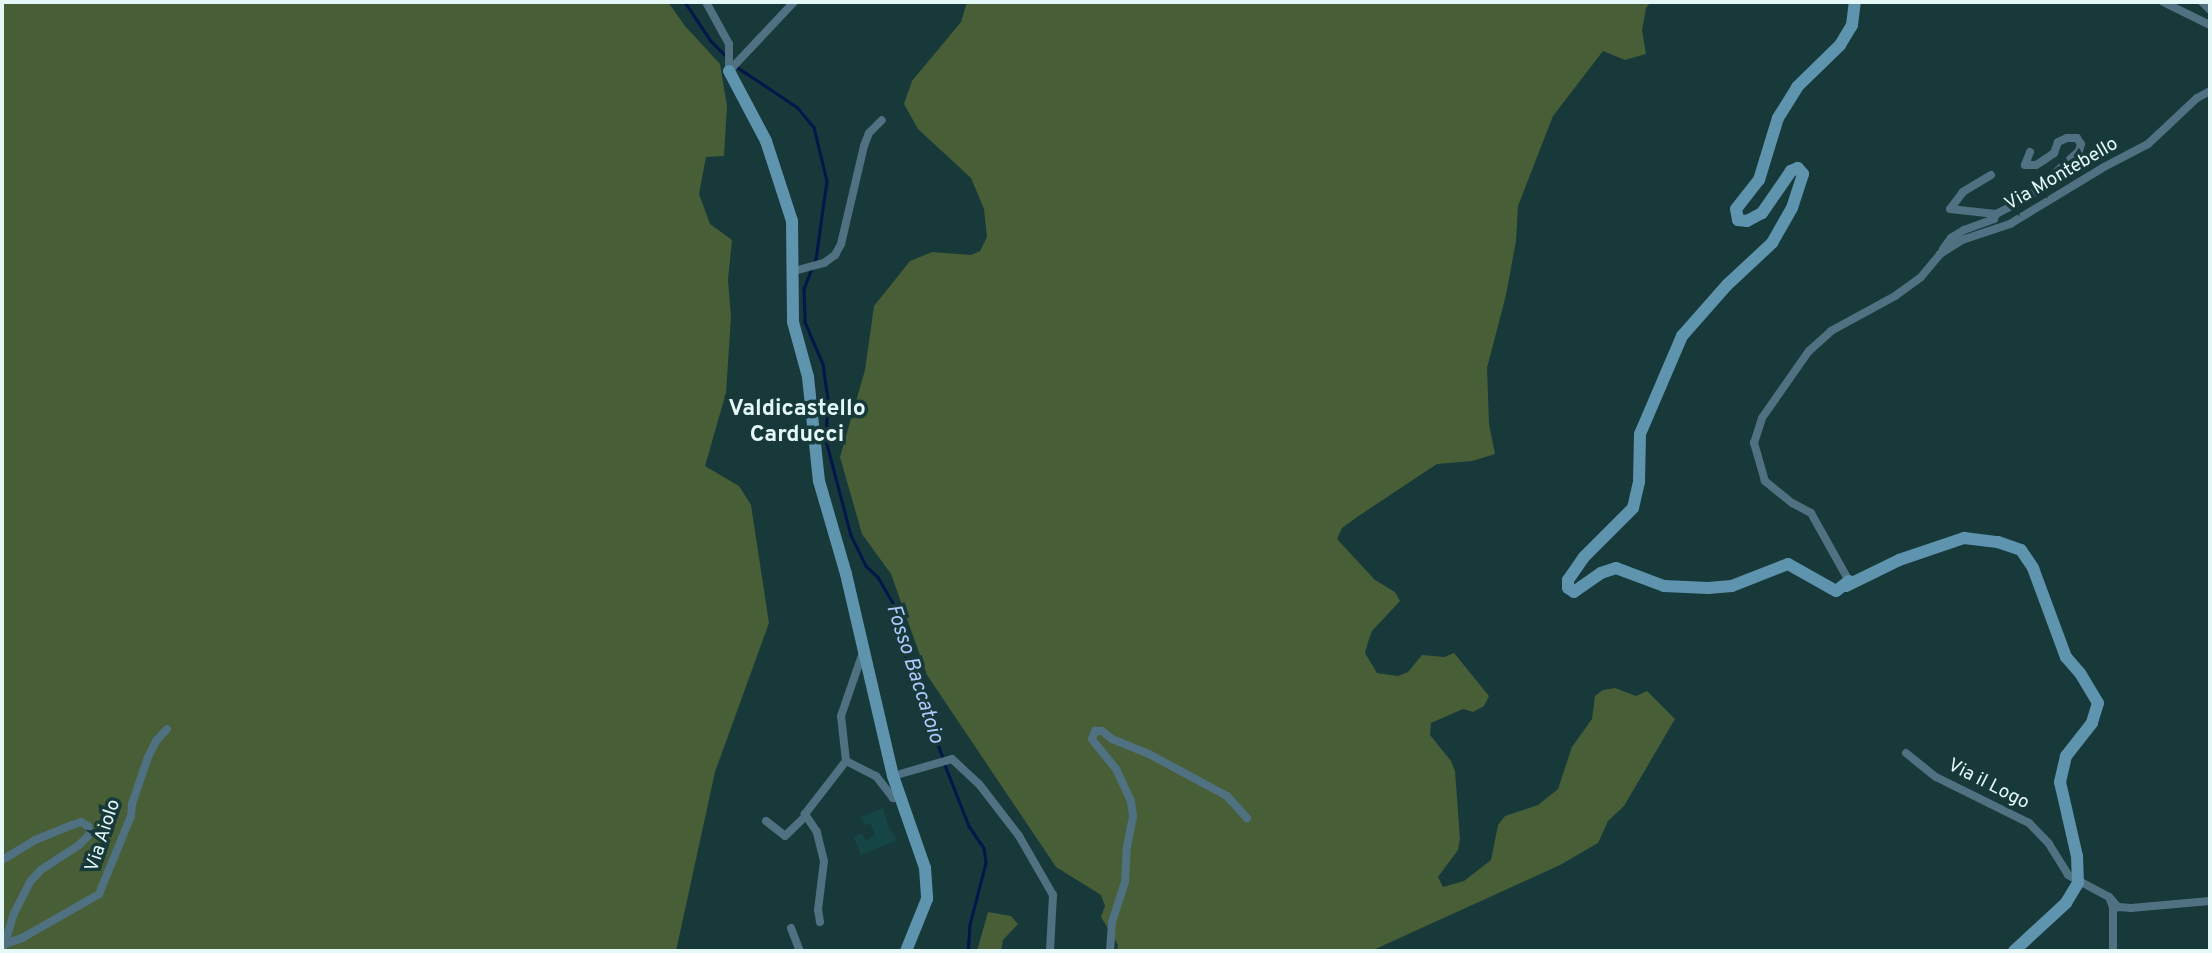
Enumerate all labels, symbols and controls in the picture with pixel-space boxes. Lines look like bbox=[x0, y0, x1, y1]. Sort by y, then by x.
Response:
street label: Via Montebello bbox=[2001, 133, 2123, 217]
district label: Valdicastello Carducci bbox=[728, 396, 866, 450]
water label: Fosso Baccatoio bbox=[880, 601, 948, 747]
street label: Via il Logo bbox=[1943, 755, 2033, 815]
street label: Via Aiolo bbox=[81, 797, 127, 875]

